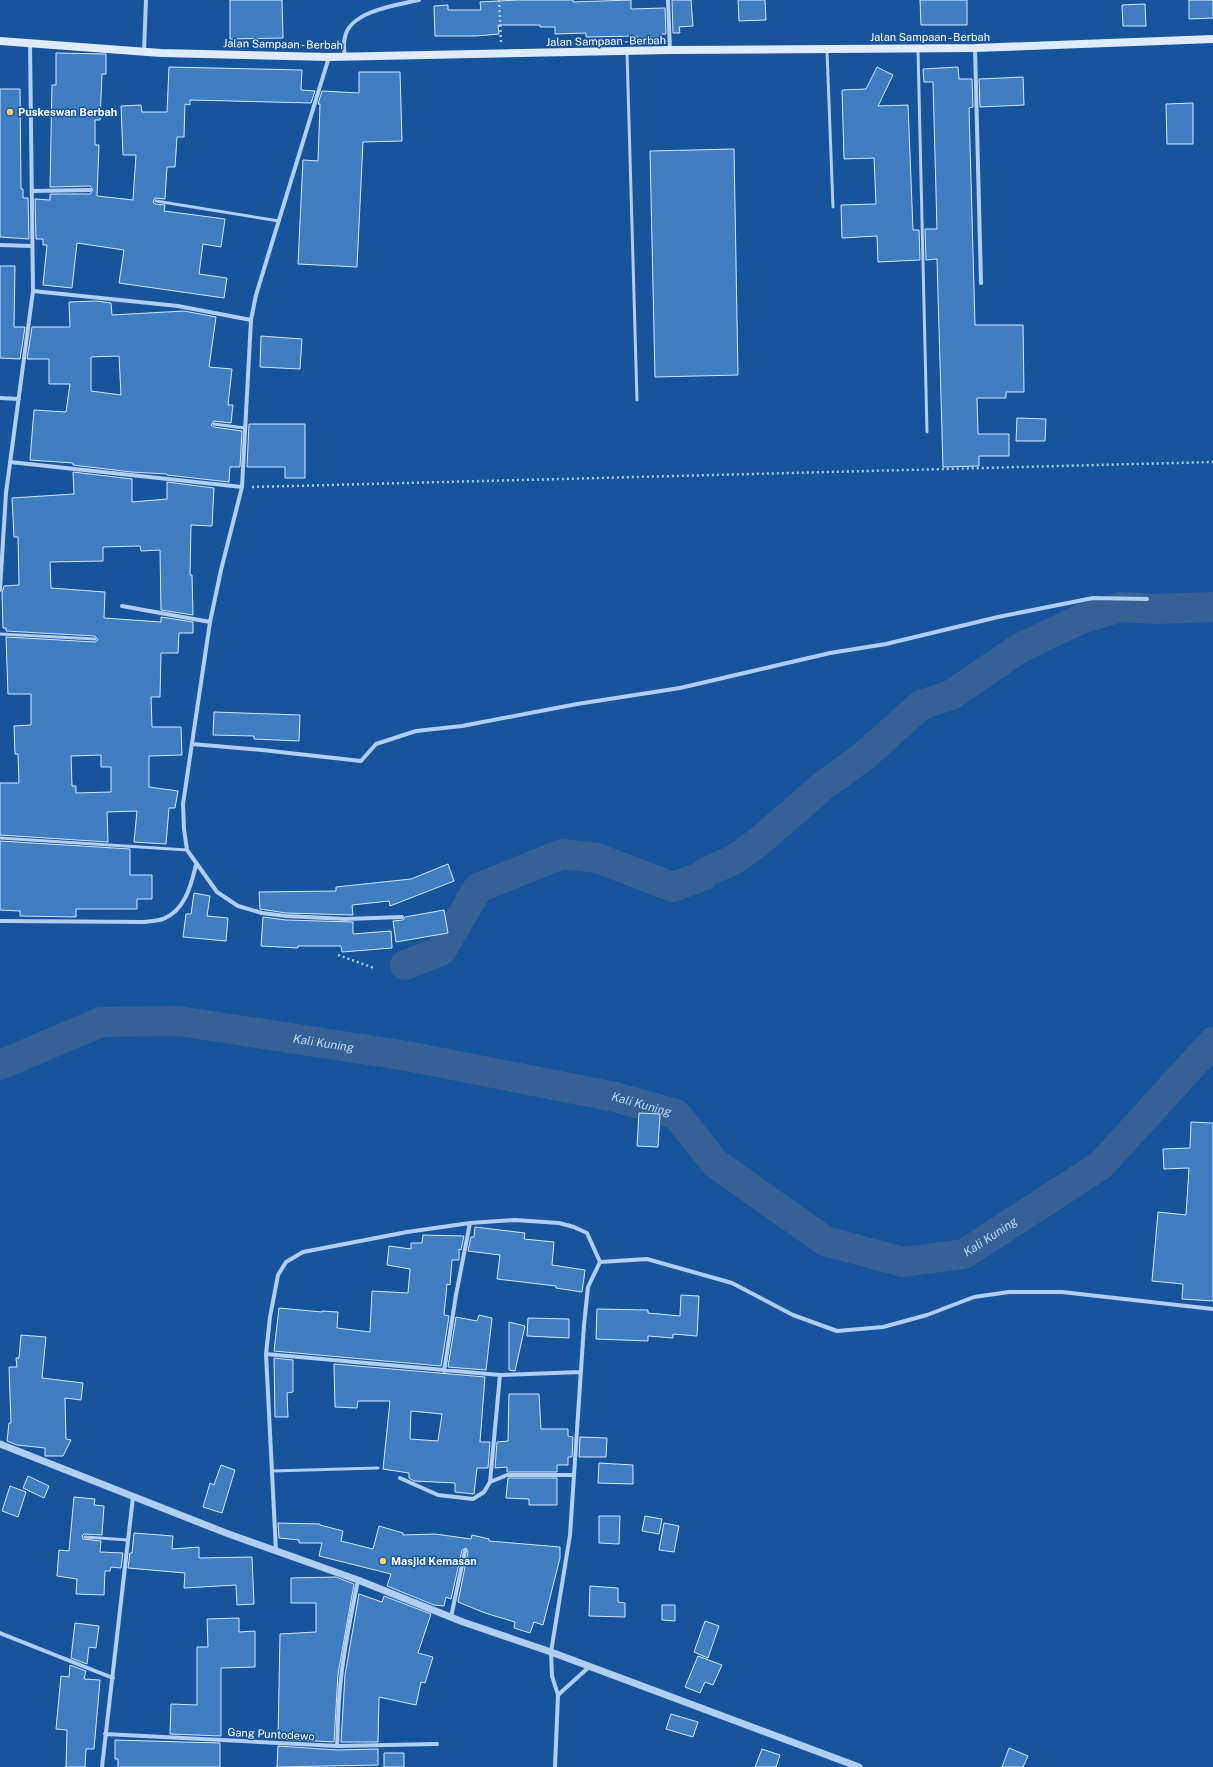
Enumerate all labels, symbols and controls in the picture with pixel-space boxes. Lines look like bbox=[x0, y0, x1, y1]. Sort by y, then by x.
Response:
street label: Jalan Sampaan - Berbah bbox=[870, 31, 990, 43]
street label: Jalan Sampaan - Berbah bbox=[546, 34, 666, 48]
street label: Jalan Sampaan - Berbah bbox=[223, 37, 343, 51]
place label: Puskeswan Berbah bbox=[18, 106, 117, 118]
marker: Puskeswan Berbah bbox=[5, 107, 15, 117]
water label: Kali Kuning bbox=[292, 1032, 356, 1055]
water label: Kali Kuning bbox=[610, 1089, 674, 1120]
water label: Kali Kuning bbox=[961, 1214, 1021, 1259]
place label: Masjid Kemasan bbox=[391, 1555, 477, 1567]
marker: Masjid Kemasan bbox=[378, 1556, 388, 1566]
street label: Gang Puntodewo bbox=[227, 1726, 315, 1742]

